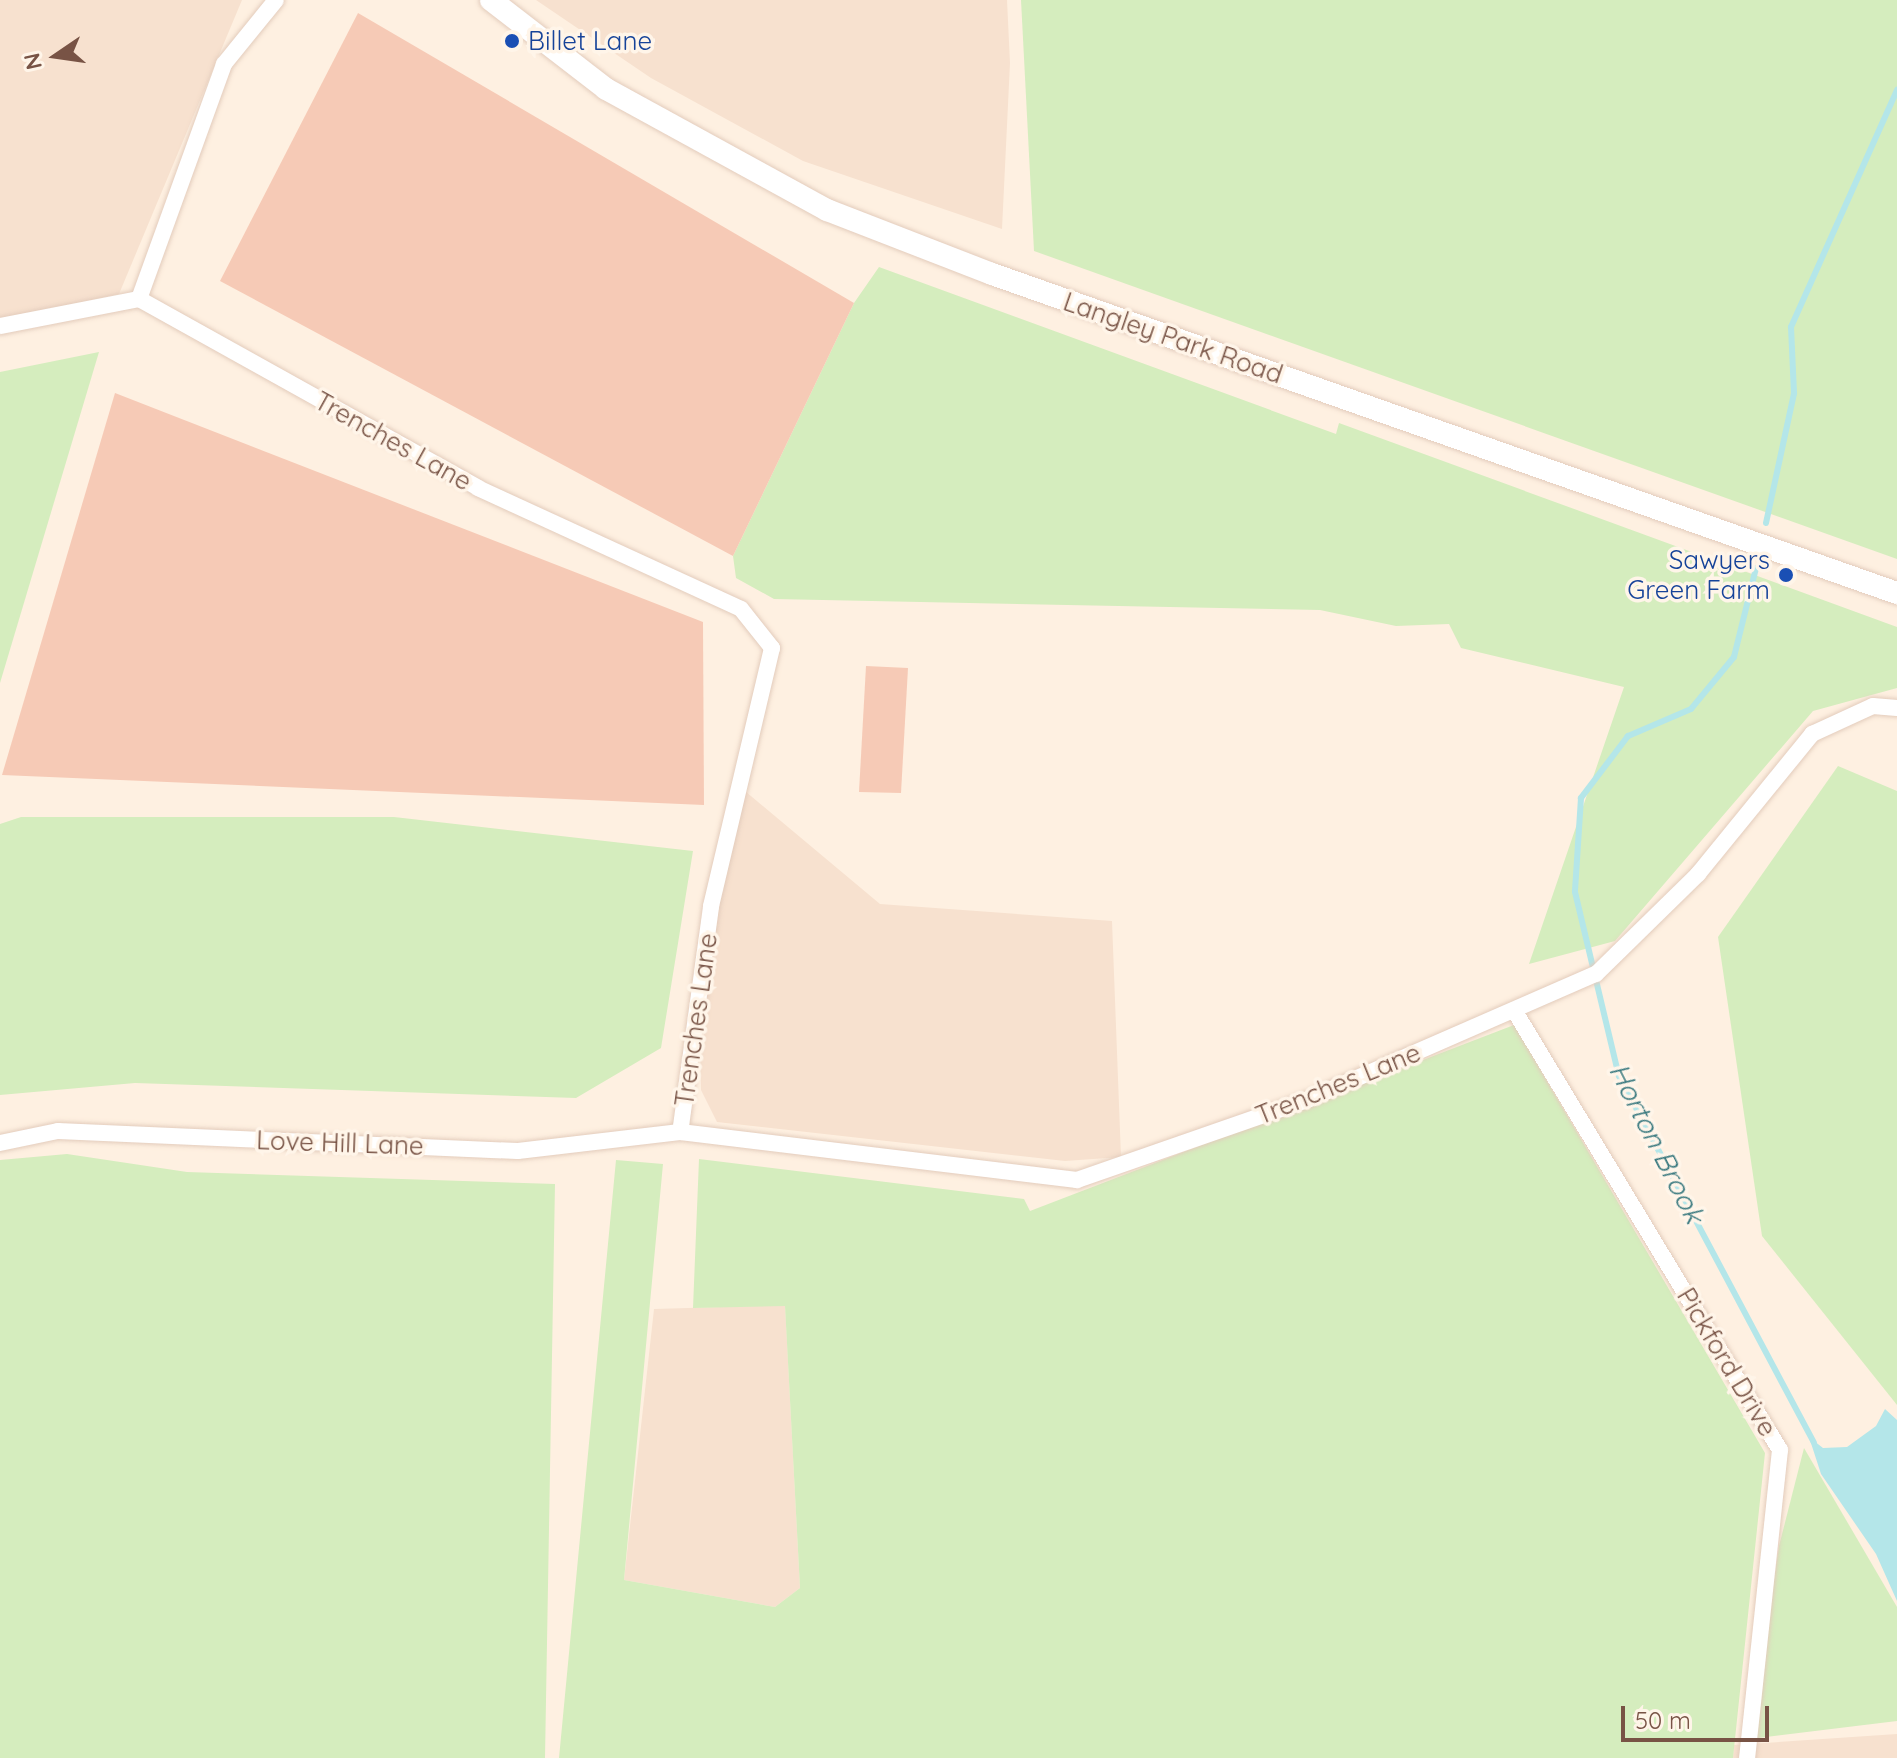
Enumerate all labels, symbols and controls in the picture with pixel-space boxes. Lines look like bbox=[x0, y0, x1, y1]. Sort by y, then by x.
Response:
north arrow bbox=[16, 16, 96, 96]
place label: Billet Lane bbox=[528, 25, 652, 57]
marker: Billet Lane bbox=[503, 32, 521, 50]
text: N bbox=[17, 50, 48, 72]
street label: Langley Park Road bbox=[1059, 286, 1287, 390]
street label: Trenches Lane bbox=[309, 385, 477, 497]
place label: Sawyers Green Farm bbox=[1627, 544, 1770, 606]
marker: Sawyers Green Farm bbox=[1777, 566, 1795, 584]
street label: Trenches Lane bbox=[668, 931, 724, 1109]
street label: Trenches Lane bbox=[1251, 1037, 1425, 1131]
water label: Horton Brook bbox=[1602, 1057, 1712, 1229]
street label: Love Hill Lane bbox=[256, 1124, 424, 1162]
street label: Pickford Drive bbox=[1671, 1282, 1783, 1442]
scale bar bbox=[1625, 1690, 1773, 1740]
text: 50 m bbox=[1635, 1705, 1691, 1735]

